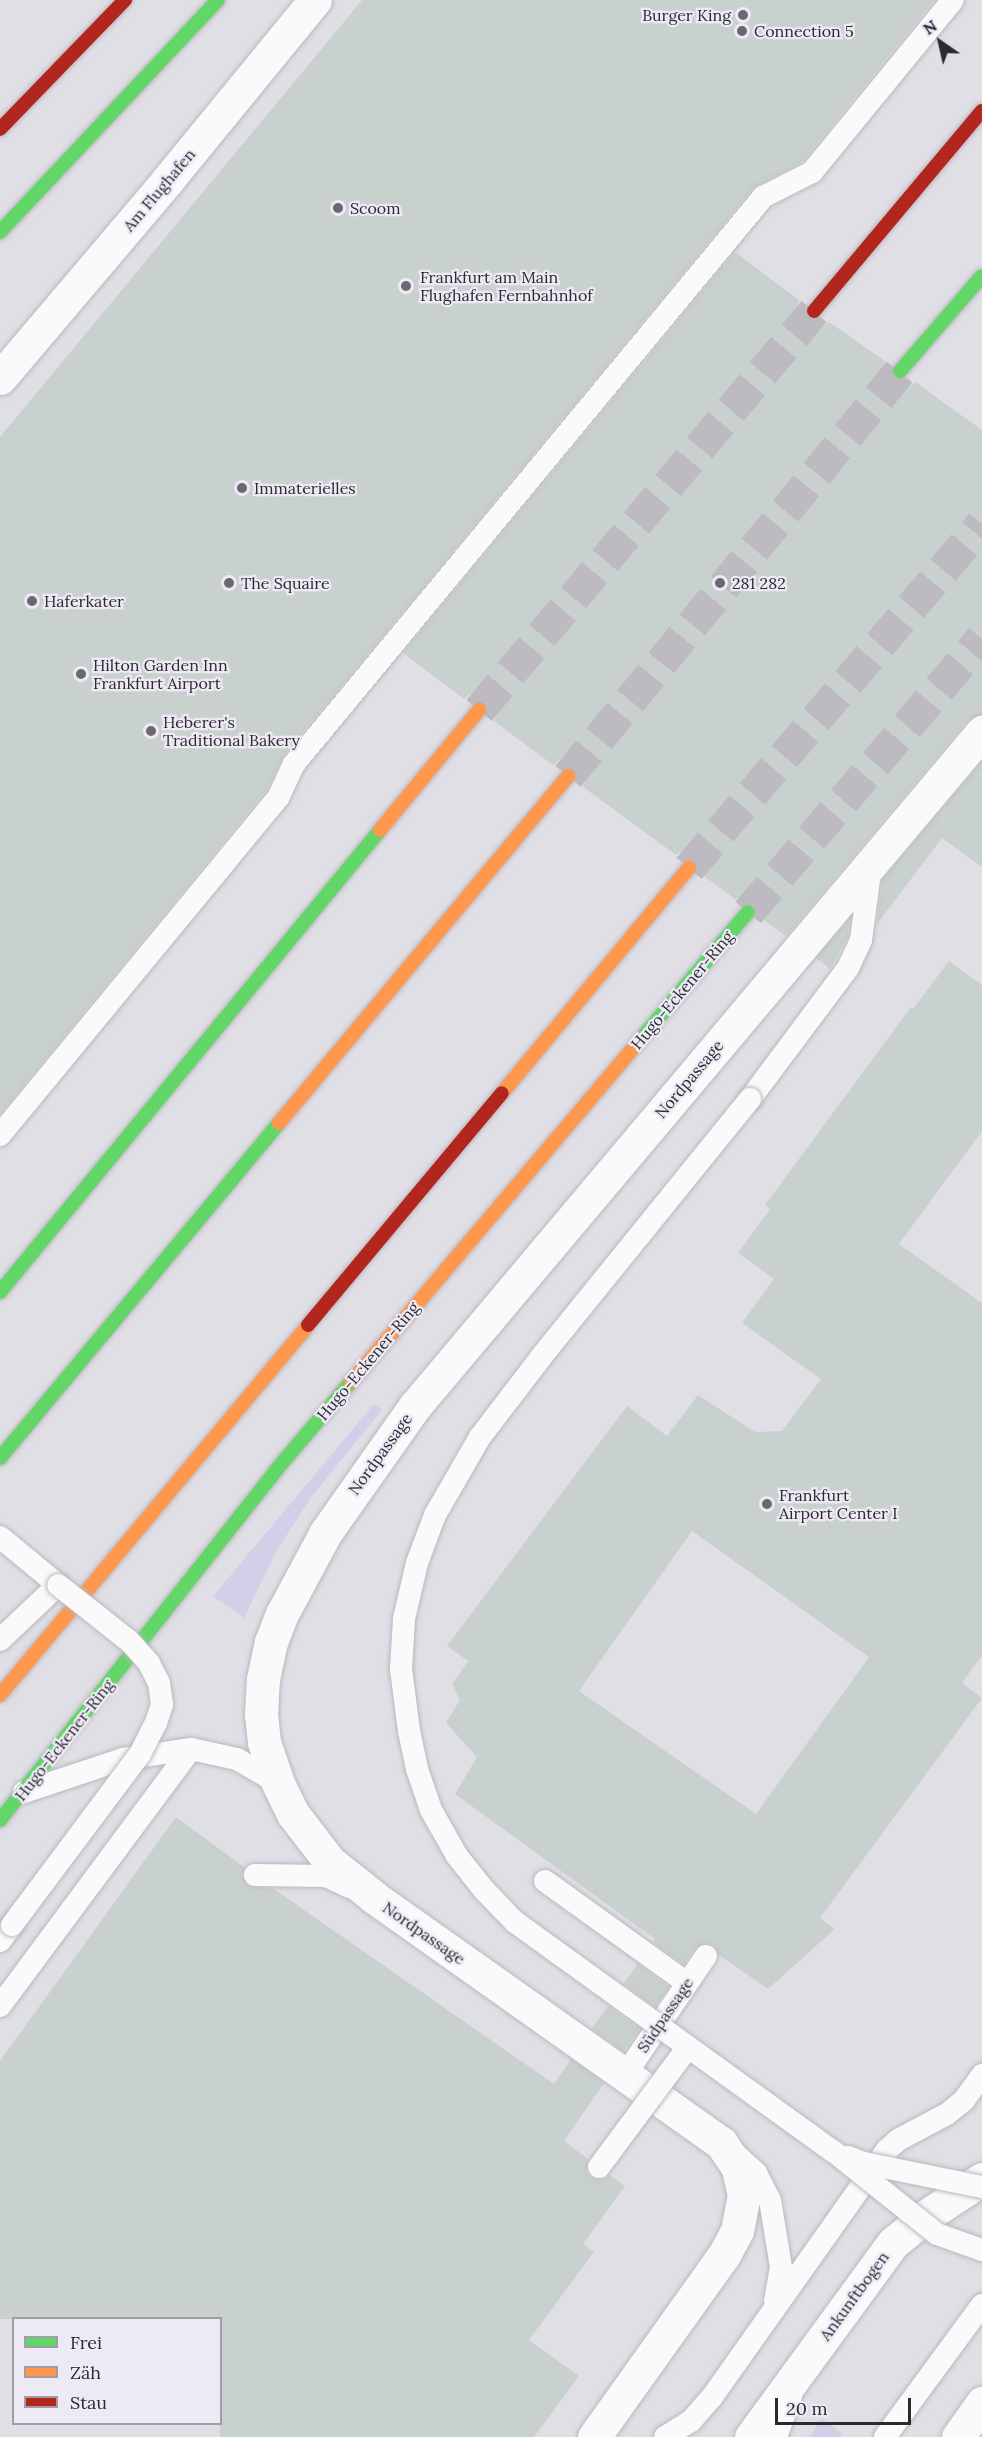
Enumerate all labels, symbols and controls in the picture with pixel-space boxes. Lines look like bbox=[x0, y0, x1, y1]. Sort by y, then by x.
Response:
place label: Burger King bbox=[642, 5, 731, 25]
marker: Burger King bbox=[736, 8, 750, 22]
north arrow bbox=[910, 12, 970, 72]
text: N bbox=[919, 15, 941, 39]
place label: Connection 5 bbox=[754, 21, 854, 41]
marker: Connection 5 bbox=[735, 24, 749, 38]
street label: Am Flughafen bbox=[119, 145, 199, 235]
place label: Scoom bbox=[350, 198, 401, 218]
marker: Scoom bbox=[331, 201, 345, 215]
place label: Frankfurt am Main Flughafen Fernbahnhof bbox=[420, 267, 593, 305]
marker: Frankfurt am Main Flughafen Fernbahnhof bbox=[397, 277, 415, 295]
place label: Immaterielles bbox=[254, 478, 356, 498]
marker: Immaterielles bbox=[235, 481, 249, 495]
place label: The Squaire bbox=[241, 573, 330, 593]
place label: 281 282 bbox=[732, 573, 786, 593]
marker: The Squaire bbox=[222, 576, 236, 590]
marker: 281 282 bbox=[713, 576, 727, 590]
place label: Haferkater bbox=[44, 591, 124, 611]
marker: Haferkater bbox=[25, 594, 39, 608]
place label: Hilton Garden Inn Frankfurt Airport bbox=[93, 655, 228, 693]
marker: Hilton Garden Inn Frankfurt Airport bbox=[74, 667, 88, 681]
place label: Heberer's Traditional Bakery bbox=[163, 712, 300, 750]
marker: Heberer's Traditional Bakery bbox=[144, 724, 158, 738]
street label: Hugo-Eckener-Ring bbox=[627, 927, 737, 1053]
street label: Nordpassage bbox=[651, 1036, 727, 1122]
street label: Hugo-Eckener-Ring bbox=[313, 1298, 423, 1424]
street label: Nordpassage bbox=[344, 1409, 416, 1499]
place label: Frankfurt Airport Center I bbox=[779, 1485, 898, 1523]
marker: Frankfurt Airport Center I bbox=[760, 1497, 774, 1511]
street label: Hugo-Eckener-Ring bbox=[11, 1675, 117, 1805]
street label: Nordpassage bbox=[379, 1898, 469, 1968]
street label: Südpassage bbox=[633, 1974, 697, 2056]
street label: Ankunftbogen bbox=[815, 2248, 893, 2344]
legend bbox=[12, 2317, 222, 2425]
text: Frei bbox=[70, 2331, 102, 2354]
text: Zäh bbox=[70, 2361, 101, 2384]
scale bar bbox=[778, 2386, 914, 2424]
text: Stau bbox=[70, 2391, 107, 2414]
text: 20 m bbox=[786, 2397, 828, 2420]

